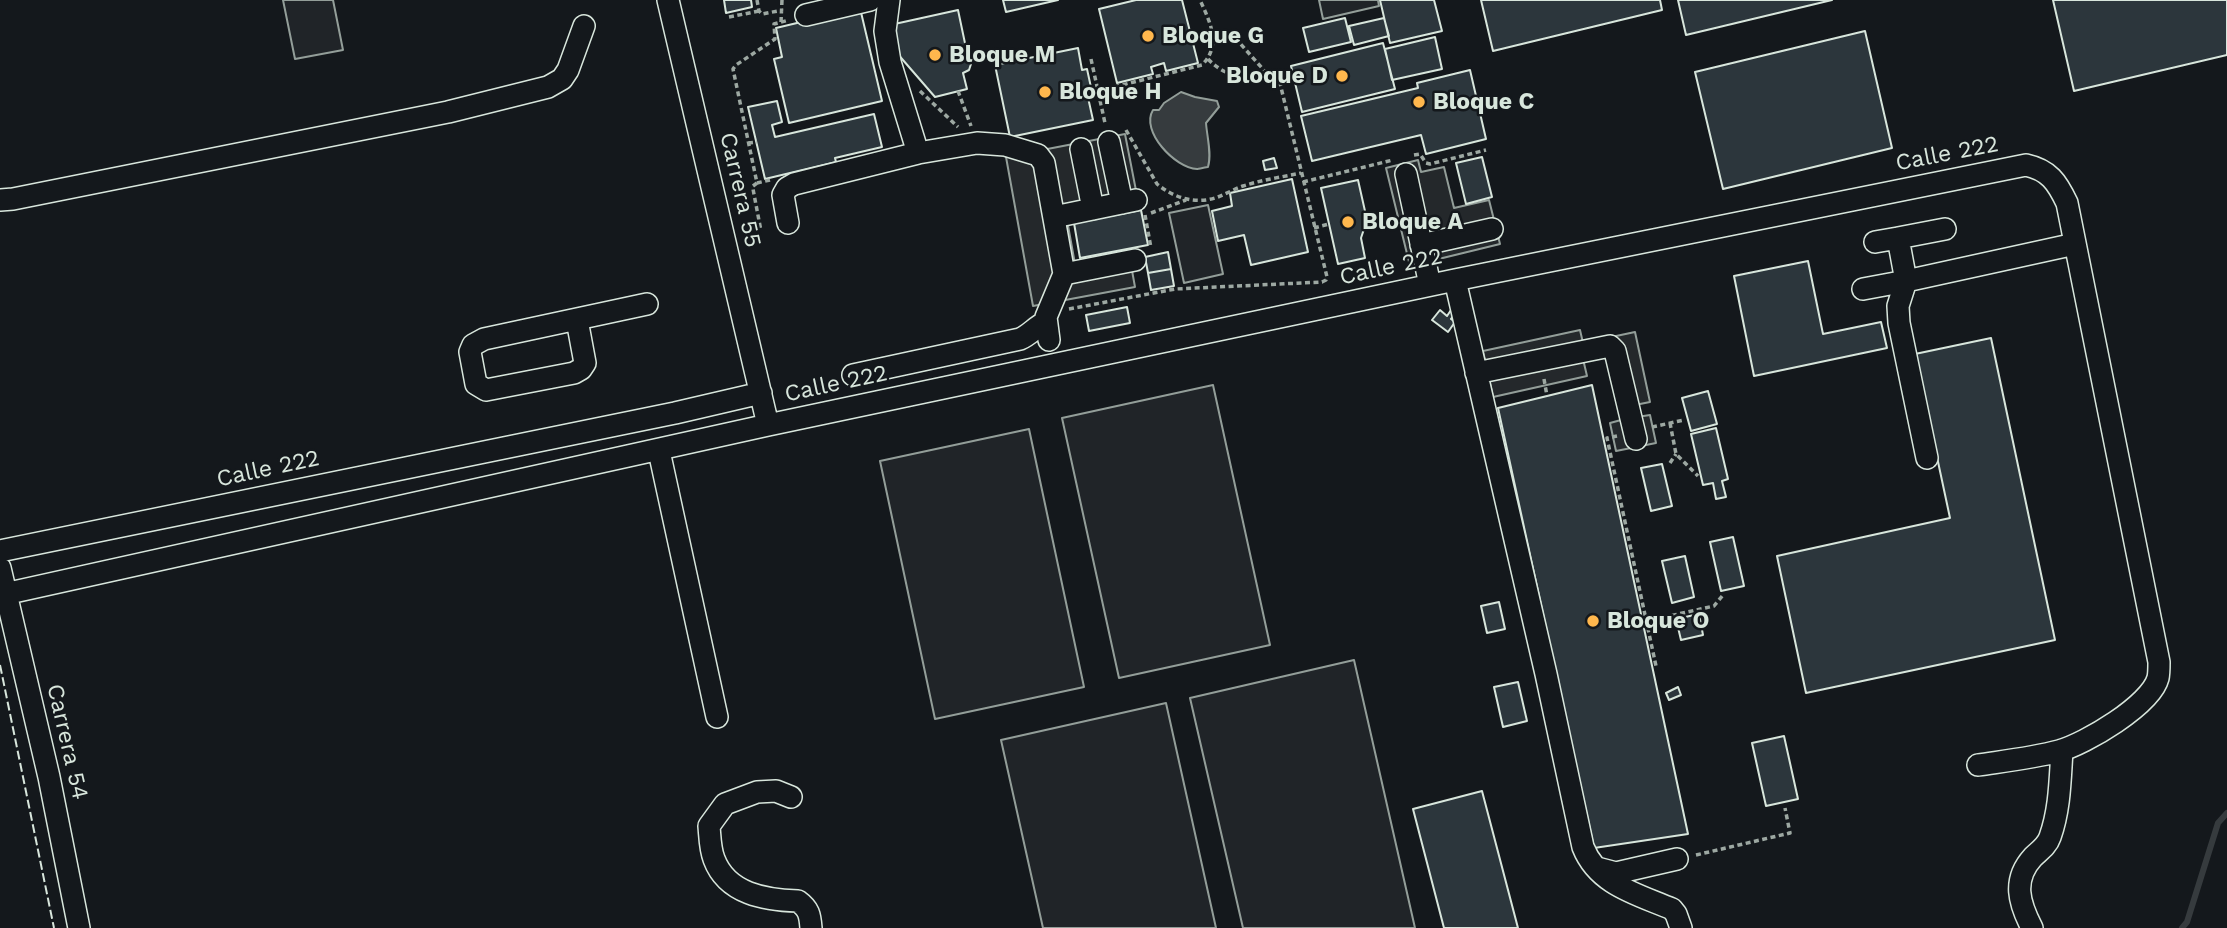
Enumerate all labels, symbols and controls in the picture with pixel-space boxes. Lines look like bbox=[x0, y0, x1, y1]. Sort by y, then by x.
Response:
place label: Bloque G bbox=[1162, 22, 1264, 50]
marker: Bloque G bbox=[1140, 28, 1156, 44]
place label: Bloque M bbox=[949, 41, 1056, 69]
marker: Bloque M bbox=[927, 47, 943, 63]
place label: Bloque D bbox=[1226, 62, 1328, 90]
marker: Bloque D bbox=[1334, 68, 1350, 84]
place label: Bloque H bbox=[1059, 78, 1162, 106]
marker: Bloque H bbox=[1037, 84, 1053, 100]
place label: Bloque C bbox=[1433, 88, 1534, 116]
marker: Bloque C bbox=[1411, 94, 1427, 110]
street label: Carrera 55 bbox=[713, 130, 767, 250]
street label: Calle 222 bbox=[1893, 131, 2001, 177]
place label: Bloque A bbox=[1362, 208, 1463, 236]
marker: Bloque A bbox=[1340, 214, 1356, 230]
street label: Calle 222 bbox=[1337, 243, 1445, 291]
street label: Calle 222 bbox=[782, 360, 890, 408]
street label: Calle 222 bbox=[214, 445, 322, 493]
place label: Bloque O bbox=[1607, 607, 1710, 635]
marker: Bloque O bbox=[1585, 613, 1601, 629]
street label: Carrera 54 bbox=[40, 681, 94, 803]

